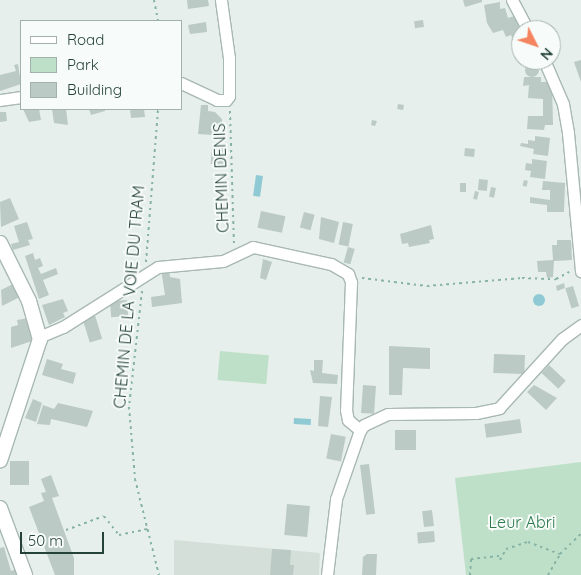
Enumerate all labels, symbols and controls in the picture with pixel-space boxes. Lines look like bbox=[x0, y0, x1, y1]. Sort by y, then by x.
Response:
legend bbox=[20, 20, 182, 110]
north arrow bbox=[511, 20, 561, 70]
text: Road bbox=[67, 30, 104, 49]
text: N bbox=[536, 44, 557, 64]
text: Park bbox=[67, 55, 99, 74]
text: Building bbox=[67, 80, 122, 99]
street label: CHEMIN DENIS bbox=[209, 123, 233, 233]
street label: CHEMIN DE LA VOIE DU TRAM bbox=[110, 185, 148, 409]
park label: Leur Abri bbox=[489, 512, 555, 532]
scale bar bbox=[22, 522, 106, 554]
text: 50 m bbox=[28, 531, 63, 550]

